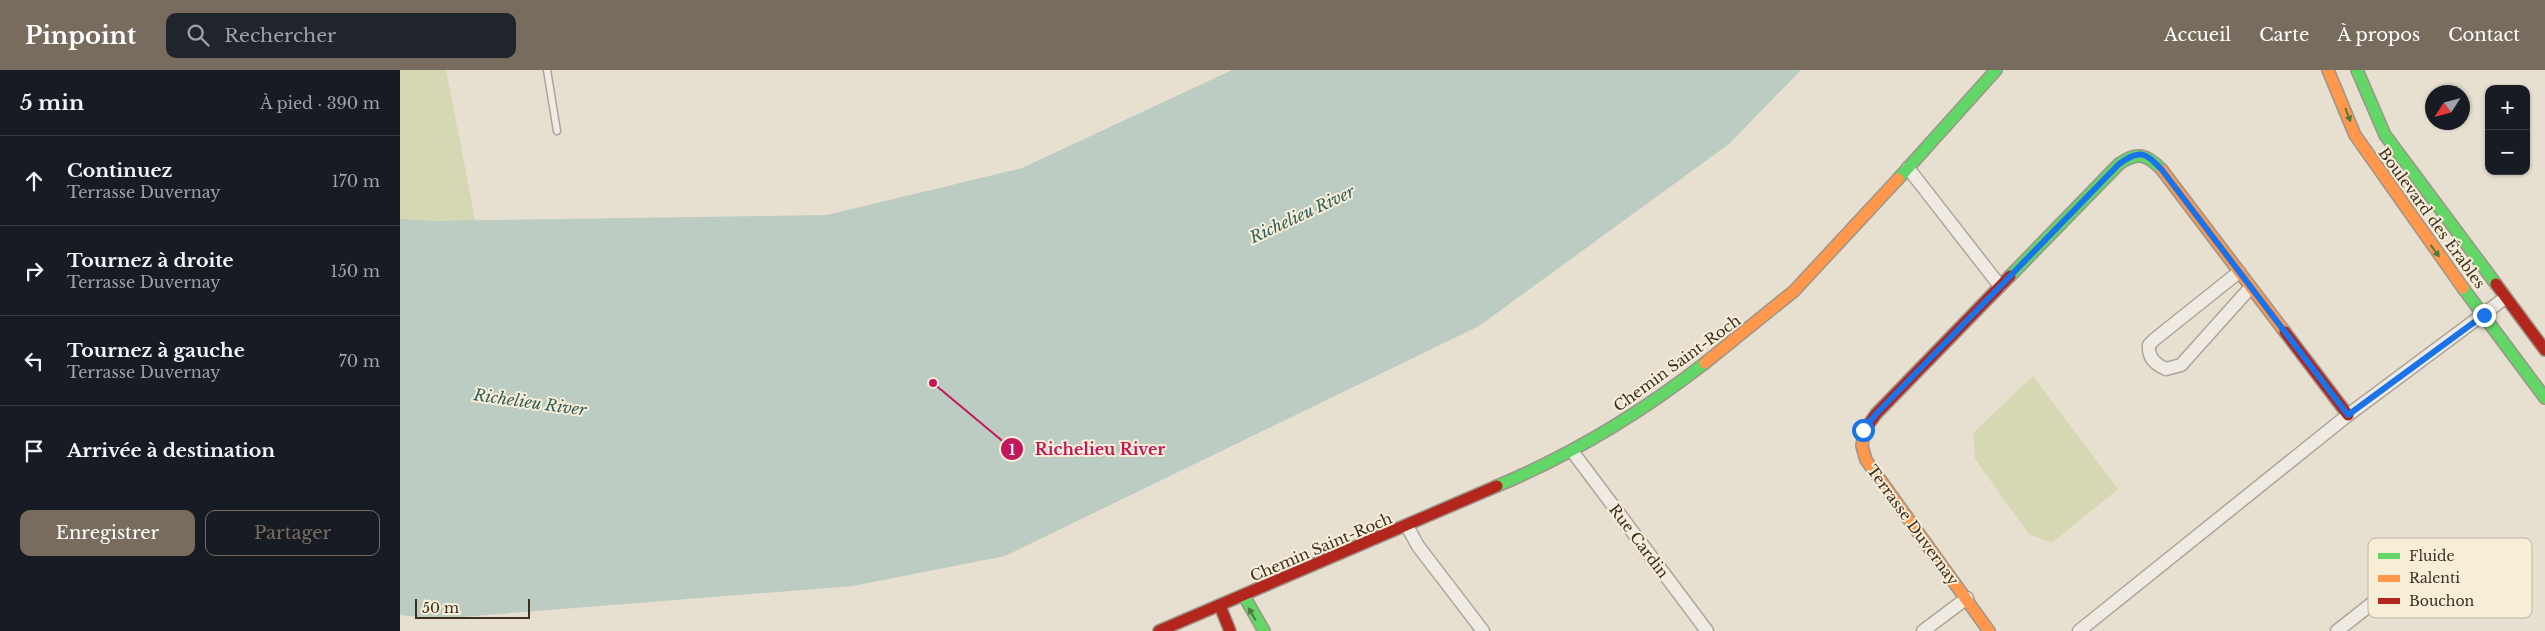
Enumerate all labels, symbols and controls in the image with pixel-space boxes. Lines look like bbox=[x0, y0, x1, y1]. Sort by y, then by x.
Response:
search box bbox=[166, 13, 516, 58]
text: Pinpoint bbox=[25, 21, 136, 50]
icon: search bbox=[184, 21, 212, 49]
text: Rechercher bbox=[224, 24, 336, 47]
text: Accueil bbox=[2164, 24, 2231, 46]
text: Carte bbox=[2259, 24, 2309, 46]
text: À propos bbox=[2337, 24, 2420, 46]
text: Contact bbox=[2448, 24, 2520, 46]
north arrow bbox=[2425, 85, 2470, 130]
map controls bbox=[2485, 85, 2530, 175]
button: + bbox=[2485, 85, 2530, 130]
text: 5 min bbox=[20, 90, 84, 116]
text: À pied · 390 m bbox=[260, 93, 380, 113]
one-way arrow bbox=[2344, 108, 2352, 123]
button: − bbox=[2485, 130, 2530, 175]
street label: Boulevard des Érables bbox=[2374, 144, 2490, 292]
text: Continuez bbox=[67, 159, 172, 182]
icon: ahead bbox=[20, 167, 48, 195]
text: 170 m bbox=[332, 171, 380, 191]
water label: Richelieu River bbox=[1245, 181, 1358, 247]
text: Terrasse Duvernay bbox=[67, 182, 221, 202]
one-way arrow bbox=[2430, 244, 2440, 258]
text: Tournez à droite bbox=[67, 249, 234, 272]
icon: right bbox=[20, 257, 48, 285]
text: 150 m bbox=[331, 261, 380, 281]
text: Terrasse Duvernay bbox=[67, 272, 221, 292]
route end bbox=[2473, 304, 2496, 327]
street label: Chemin Saint-Roch bbox=[1610, 310, 1744, 416]
text: Tournez à gauche bbox=[67, 339, 245, 362]
icon: left bbox=[20, 347, 48, 375]
text: 70 m bbox=[339, 351, 380, 371]
text: Terrasse Duvernay bbox=[67, 362, 221, 382]
water label: Richelieu River bbox=[471, 384, 588, 420]
route start bbox=[1852, 419, 1875, 442]
callout: Richelieu River bbox=[1000, 434, 1176, 465]
icon: arrive bbox=[20, 437, 48, 465]
text: Arrivée à destination bbox=[67, 439, 275, 462]
text: Richelieu River bbox=[1035, 439, 1165, 459]
text: 1 bbox=[1009, 440, 1016, 459]
street label: Terrasse Duvernay bbox=[1863, 461, 1963, 589]
street label: Rue Cardin bbox=[1605, 500, 1673, 582]
street label: Chemin Saint-Roch bbox=[1247, 508, 1395, 586]
button: Enregistrer bbox=[20, 510, 195, 556]
button: Partager bbox=[205, 510, 380, 556]
legend bbox=[2368, 538, 2532, 618]
text: Fluide bbox=[2409, 547, 2455, 565]
text: Ralenti bbox=[2409, 569, 2460, 587]
text: Bouchon bbox=[2409, 592, 2475, 610]
scale bar bbox=[415, 596, 530, 619]
text: 50 m bbox=[422, 599, 459, 617]
one-way arrow bbox=[1248, 608, 1257, 621]

